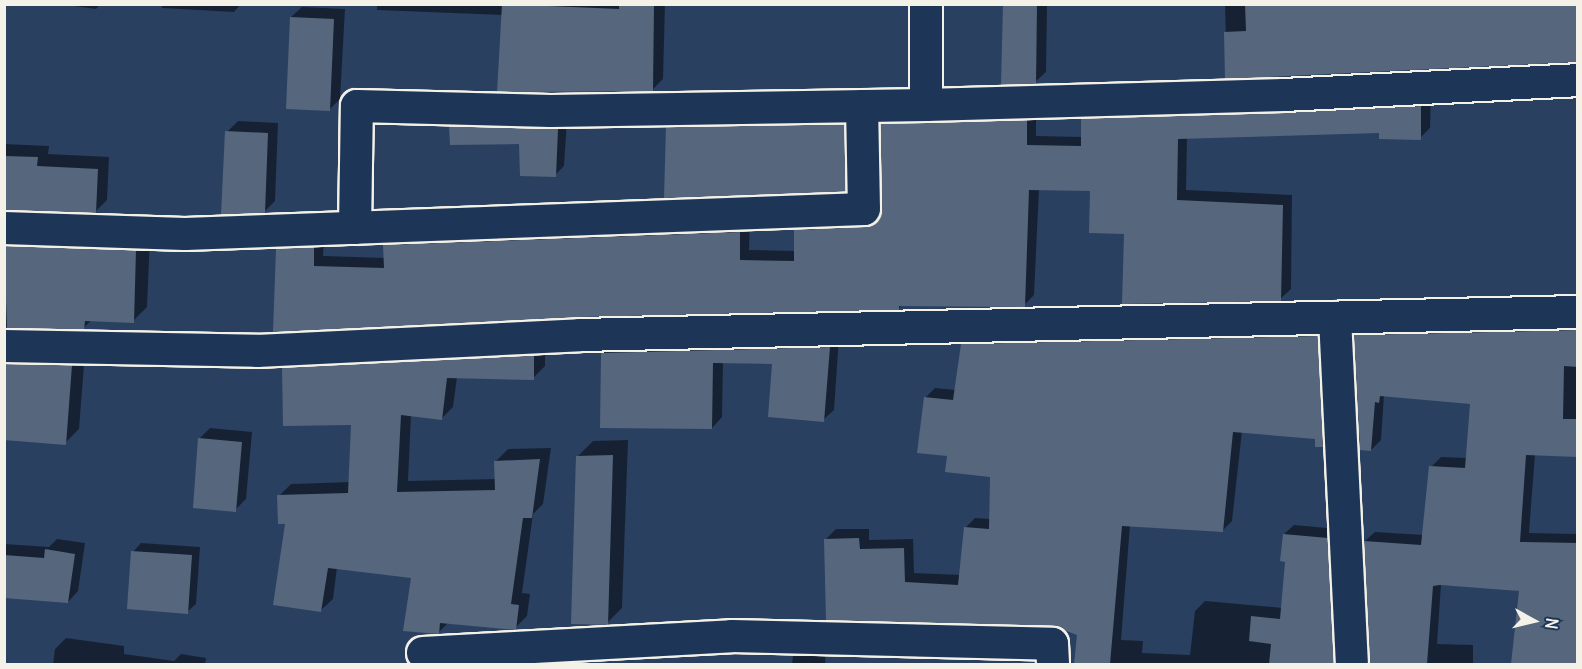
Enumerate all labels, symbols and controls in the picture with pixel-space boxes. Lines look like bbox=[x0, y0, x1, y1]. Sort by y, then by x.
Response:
north arrow bbox=[1504, 591, 1564, 651]
text: N bbox=[1541, 617, 1562, 630]

